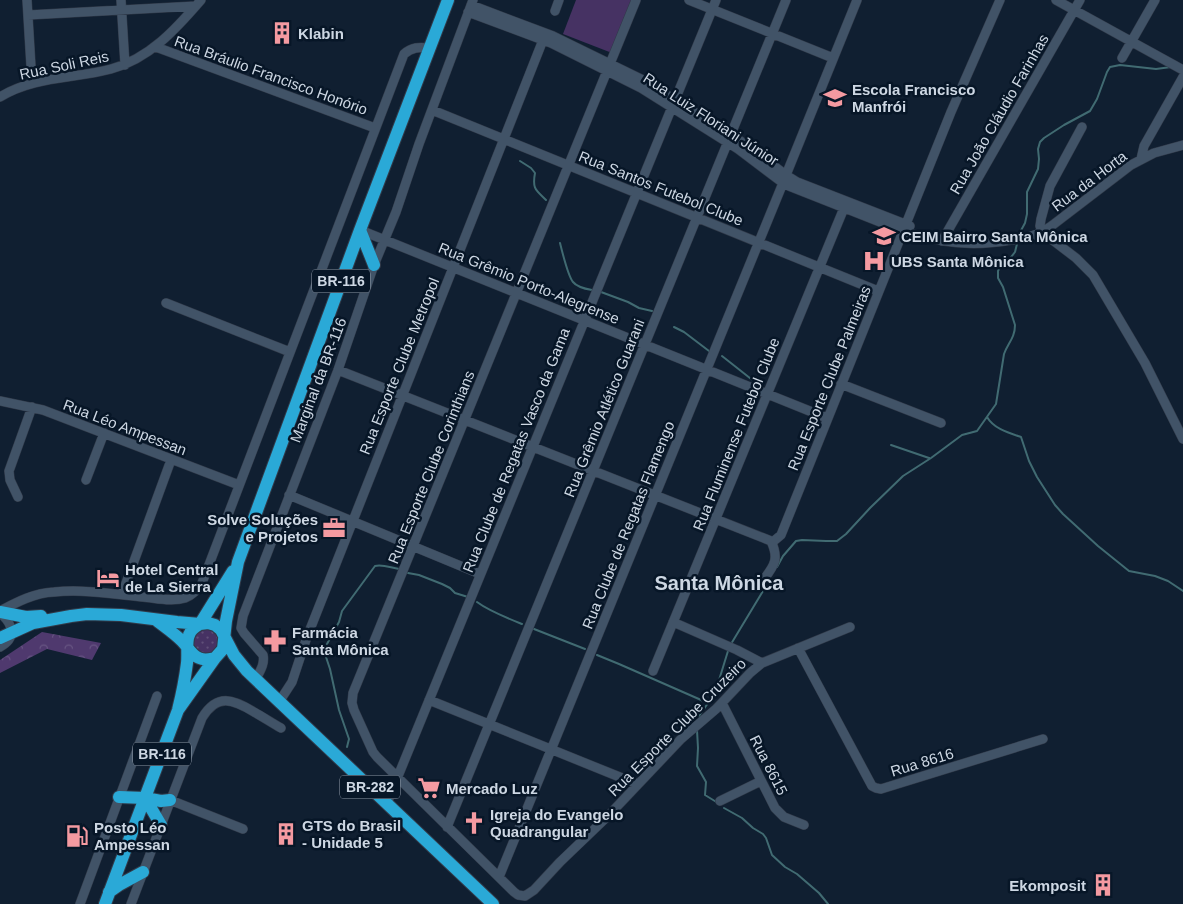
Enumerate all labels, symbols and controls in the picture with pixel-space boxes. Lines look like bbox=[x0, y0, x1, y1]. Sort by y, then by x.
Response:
building icon: Klabin bbox=[269, 20, 295, 46]
place label: Klabin bbox=[298, 25, 344, 42]
street label: Rua João Cláudio Farinhas bbox=[946, 31, 1052, 197]
street label: Rua Bráulio Francisco Honório bbox=[172, 32, 370, 118]
street label: Rua Soli Reis bbox=[18, 47, 110, 83]
street label: Rua Luiz Floriani Júnior bbox=[640, 69, 782, 169]
place label: Escola Francisco Manfrói bbox=[852, 81, 975, 115]
school or university icon: Escola Francisco Manfrói bbox=[822, 85, 848, 111]
street label: Rua Santos Futebol Clube bbox=[576, 147, 746, 229]
street label: Rua da Horta bbox=[1048, 147, 1130, 215]
school or university icon: CEIM Bairro Santa Mônica bbox=[871, 223, 897, 249]
place label: CEIM Bairro Santa Mônica bbox=[901, 228, 1088, 245]
street label: Rua Grêmio Porto-Alegrense bbox=[436, 239, 622, 327]
hospital icon: UBS Santa Mônica bbox=[861, 248, 887, 274]
place label: UBS Santa Mônica bbox=[891, 253, 1024, 270]
road number: BR-116 bbox=[312, 270, 370, 292]
street label: Rua Esporte Clube Metropol bbox=[356, 275, 442, 457]
street label: Rua Esporte Clube Palmeiras bbox=[784, 283, 874, 473]
street label: Marginal da BR-116 bbox=[286, 315, 350, 445]
street label: Rua Grêmio Atlético Guarani bbox=[560, 316, 648, 500]
street label: Rua Clube de Regatas Vasco da Gama bbox=[459, 325, 573, 575]
street label: Rua Fluminense Futebol Clube bbox=[689, 335, 783, 533]
street label: Rua Esporte Clube Corinthians bbox=[384, 368, 478, 566]
street label: Rua Léo Ampessan bbox=[61, 396, 189, 458]
street label: Rua Clube de Regatas Flamengo bbox=[578, 419, 678, 631]
place label: Solve Soluções e Projetos bbox=[207, 511, 318, 545]
office icon: Solve Soluções e Projetos bbox=[321, 515, 347, 541]
place label: Hotel Central de La Sierra bbox=[125, 561, 218, 595]
hotel icon: Hotel Central de La Sierra bbox=[95, 565, 121, 591]
district label: Santa Mônica bbox=[655, 572, 784, 594]
place label: Farmácia Santa Mônica bbox=[292, 624, 389, 658]
pharmacy icon: Farmácia Santa Mônica bbox=[262, 628, 288, 654]
street label: Rua Esporte Clube Cruzeiro bbox=[605, 655, 749, 799]
street label: Rua 8615 bbox=[747, 732, 791, 798]
road number: BR-116 bbox=[133, 742, 191, 766]
street label: Rua 8616 bbox=[888, 744, 956, 780]
supermarket icon: Mercado Luz bbox=[416, 775, 442, 801]
road number: BR-282 bbox=[340, 776, 400, 799]
place label: Mercado Luz bbox=[446, 780, 538, 797]
place label: Igreja do Evangelo Quadrangular bbox=[490, 806, 623, 840]
church icon: Igreja do Evangelo Quadrangular bbox=[461, 810, 487, 836]
place label: GTS do Brasil - Unidade 5 bbox=[302, 817, 401, 851]
place label: Posto Léo Ampessan bbox=[94, 819, 170, 853]
building icon: GTS do Brasil - Unidade 5 bbox=[273, 821, 299, 847]
fuel station icon: Posto Léo Ampessan bbox=[64, 823, 90, 849]
building icon: Ekomposit bbox=[1090, 872, 1116, 898]
place label: Ekomposit bbox=[1009, 877, 1086, 894]

